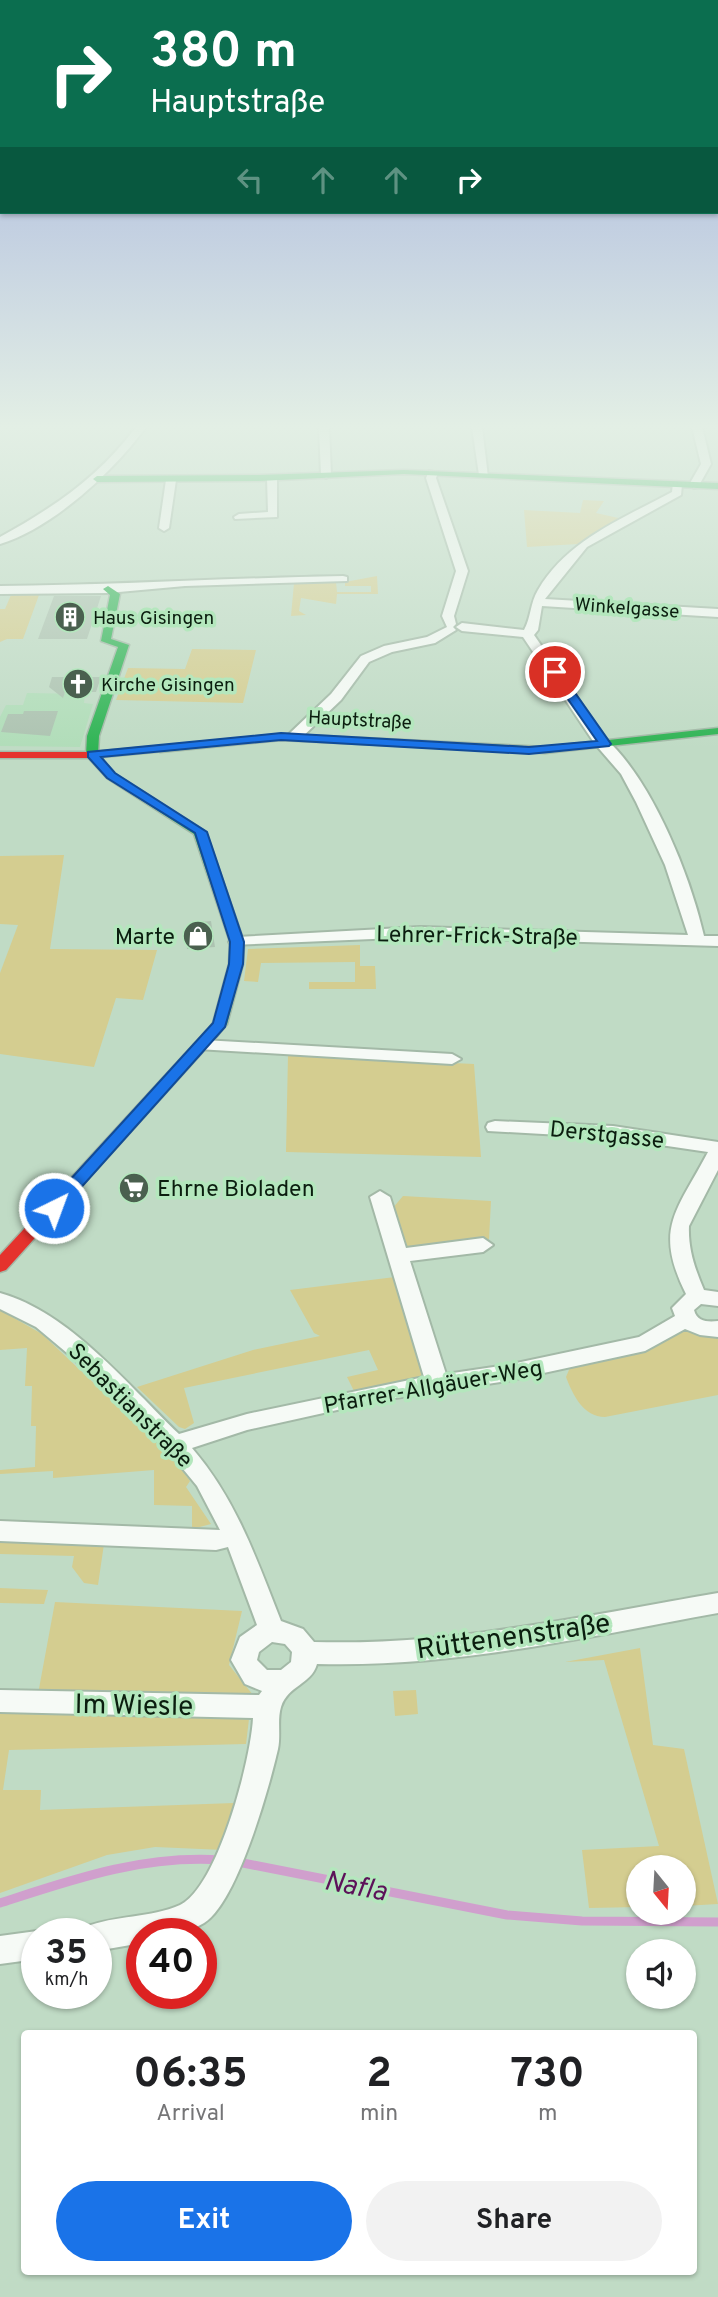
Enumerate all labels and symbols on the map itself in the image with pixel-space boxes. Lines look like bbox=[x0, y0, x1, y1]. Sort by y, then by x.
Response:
street label: Winkelgasse bbox=[574, 593, 680, 625]
building icon: Haus Gisingen bbox=[53, 600, 87, 634]
place label: Haus Gisingen bbox=[93, 607, 214, 631]
pin bbox=[525, 642, 585, 702]
church icon: Kirche Gisingen bbox=[61, 667, 95, 701]
place label: Kirche Gisingen bbox=[101, 674, 235, 698]
street label: Hauptstraße bbox=[307, 706, 412, 736]
shop icon: Marte bbox=[181, 919, 215, 953]
street label: Lehrer-Frick-Straße bbox=[376, 921, 578, 954]
place label: Marte bbox=[115, 924, 175, 953]
street label: Derstgasse bbox=[548, 1116, 665, 1157]
position arrow bbox=[17, 1171, 91, 1245]
supermarket icon: Ehrne Bioladen bbox=[117, 1171, 151, 1205]
place label: Ehrne Bioladen bbox=[157, 1176, 315, 1205]
street label: Sebastianstraße bbox=[61, 1338, 198, 1475]
street label: Pfarrer-Allgäuer-Weg bbox=[322, 1355, 545, 1422]
street label: Rüttenenstraße bbox=[414, 1607, 613, 1669]
street label: Im Wiesle bbox=[74, 1688, 194, 1726]
north arrow bbox=[626, 1855, 696, 1925]
water label: Nafla bbox=[321, 1864, 390, 1912]
speed limit sign: 40 bbox=[126, 1918, 217, 2009]

